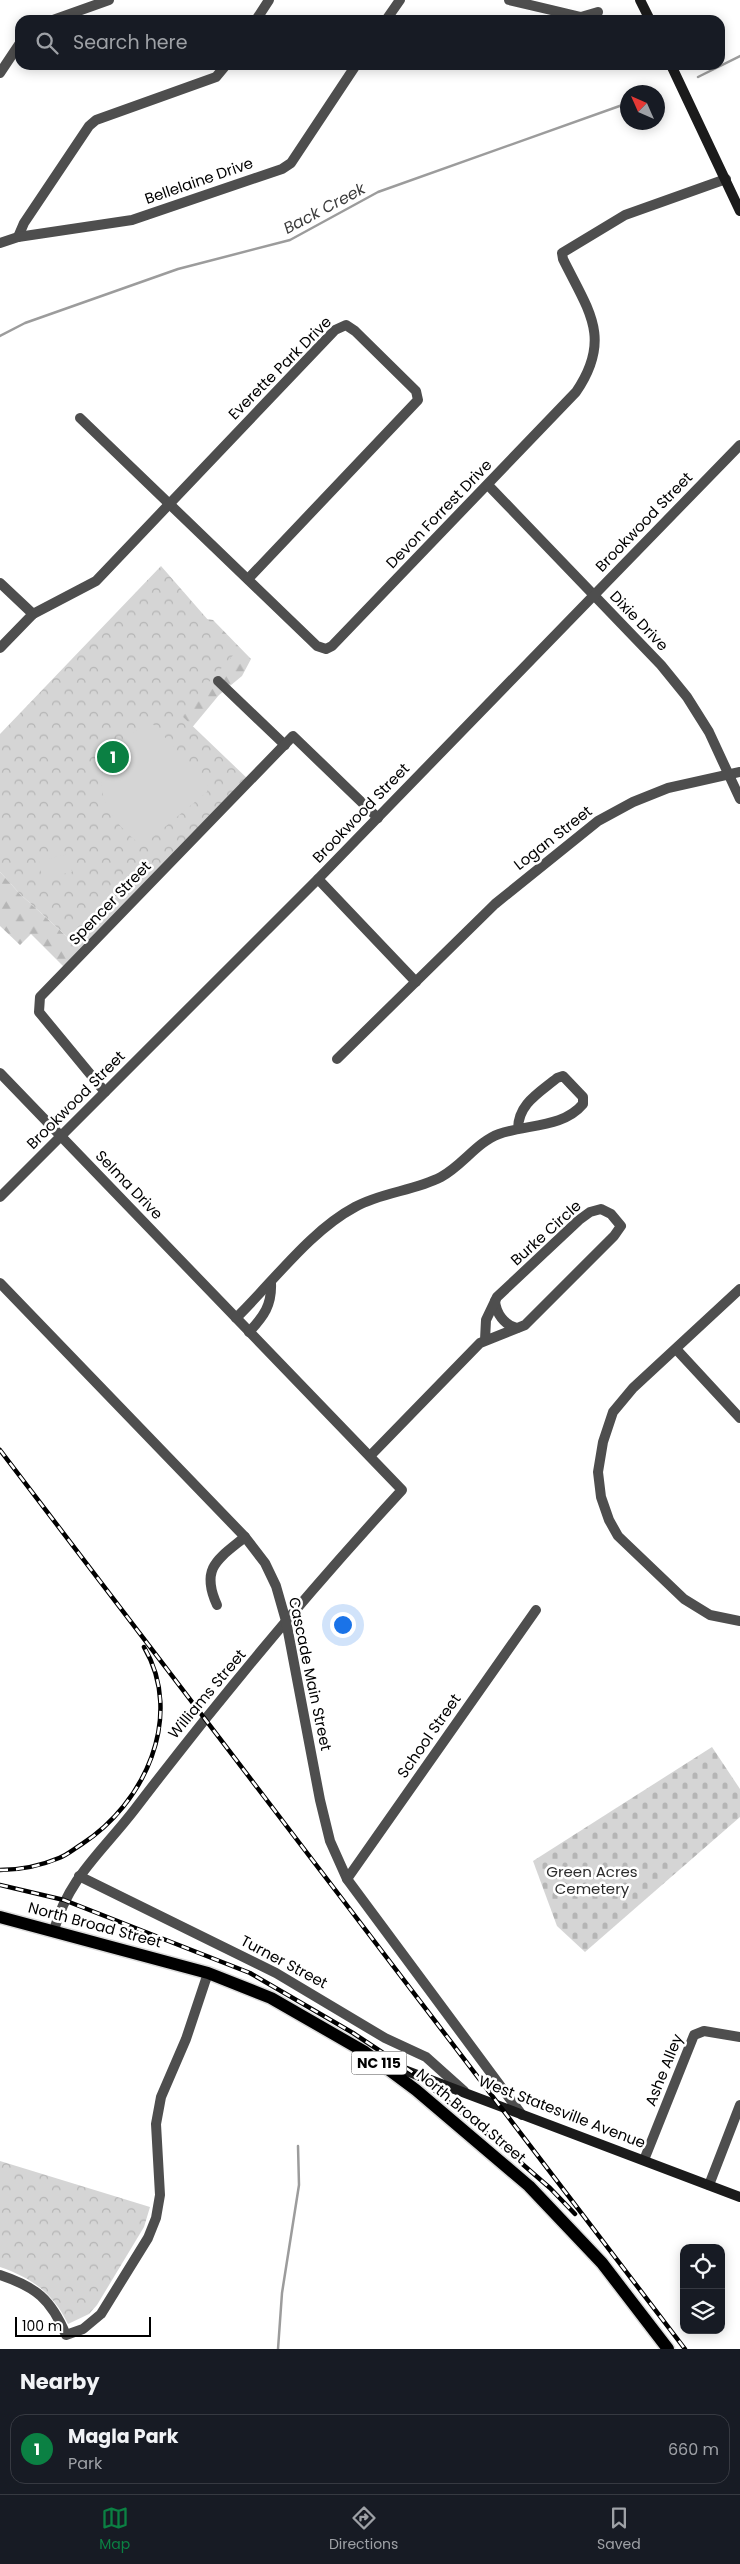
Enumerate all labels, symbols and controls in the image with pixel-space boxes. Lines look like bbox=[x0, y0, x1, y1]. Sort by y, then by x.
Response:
search box bbox=[15, 15, 725, 70]
icon: search bbox=[33, 29, 61, 57]
text: Search here bbox=[73, 29, 187, 56]
north arrow bbox=[620, 85, 665, 130]
street label: Bellelaine Drive bbox=[142, 152, 256, 209]
water label: Back Creek bbox=[279, 177, 370, 240]
street label: Everette Park Drive bbox=[223, 311, 336, 424]
street label: Devon Forrest Drive bbox=[381, 455, 496, 573]
street label: Brookwood Street bbox=[590, 467, 697, 576]
street label: Dixie Drive bbox=[605, 586, 673, 655]
pin: 1 bbox=[97, 738, 129, 776]
street label: Brookwood Street bbox=[307, 758, 414, 867]
street label: Logan Street bbox=[509, 800, 596, 875]
street label: Spencer Street bbox=[64, 856, 155, 949]
street label: Brookwood Street bbox=[22, 1046, 129, 1153]
street label: Selma Drive bbox=[91, 1145, 168, 1224]
street label: Burke Circle bbox=[506, 1195, 586, 1270]
street label: Cascade Main Street bbox=[284, 1595, 337, 1753]
your location bbox=[330, 1612, 356, 1638]
street label: Williams Street bbox=[163, 1645, 250, 1743]
street label: School Street bbox=[392, 1689, 465, 1782]
park label: Green Acres Cemetery bbox=[546, 1861, 638, 1899]
street label: North Broad Street bbox=[26, 1897, 164, 1952]
street label: Turner Street bbox=[237, 1930, 331, 1993]
street label: Ashe Alley bbox=[640, 2030, 688, 2109]
road number: NC 115 bbox=[352, 2052, 406, 2074]
street label: North Broad Street bbox=[412, 2063, 531, 2168]
street label: West Statesville Avenue bbox=[476, 2070, 649, 2153]
map controls bbox=[680, 2244, 725, 2334]
button: locate bbox=[680, 2244, 725, 2289]
button: layers bbox=[680, 2289, 725, 2334]
scale bar bbox=[15, 2314, 151, 2337]
text: 100 m bbox=[22, 2316, 62, 2336]
text: Nearby bbox=[20, 2367, 100, 2396]
text: Magla Park bbox=[68, 2423, 178, 2450]
text: 1 bbox=[34, 2438, 40, 2461]
text: 660 m bbox=[668, 2438, 719, 2461]
text: Park bbox=[68, 2452, 102, 2475]
tab: Map bbox=[99, 2504, 130, 2555]
tab: Directions bbox=[329, 2504, 398, 2555]
tab: Saved bbox=[597, 2504, 641, 2555]

